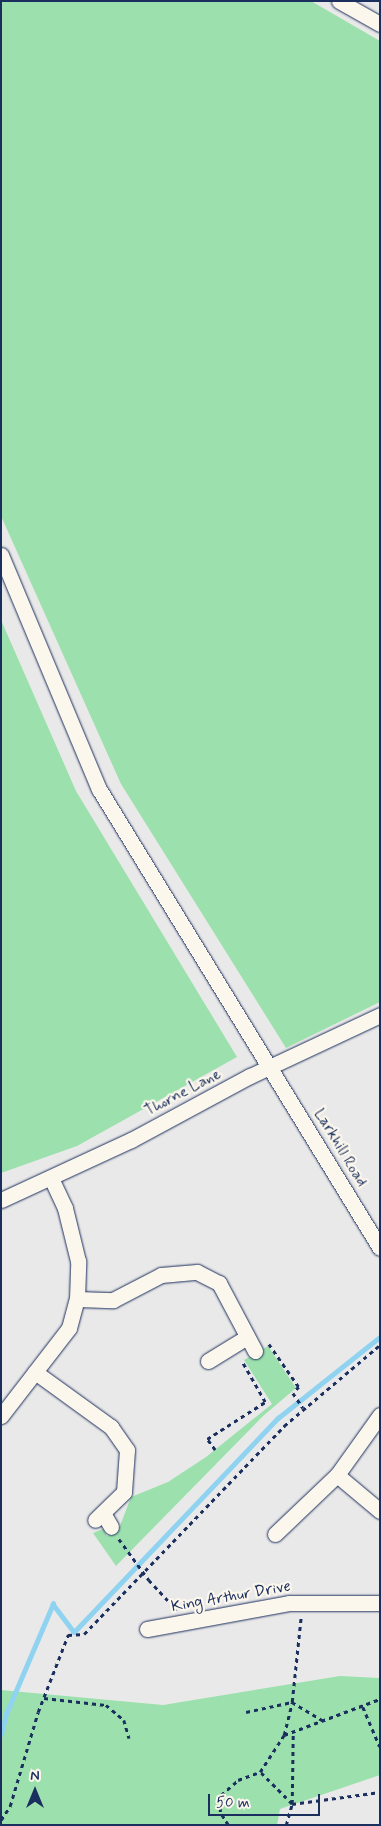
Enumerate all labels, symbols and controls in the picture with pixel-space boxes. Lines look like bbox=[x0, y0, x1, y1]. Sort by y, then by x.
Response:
street label: Thorne Lane bbox=[141, 1065, 225, 1121]
street label: Larkhill Road bbox=[309, 1105, 371, 1191]
street label: King Arthur Drive bbox=[170, 1577, 292, 1617]
north arrow bbox=[10, 1766, 60, 1816]
text: N bbox=[30, 1767, 40, 1785]
scale bar bbox=[211, 1784, 324, 1816]
text: 50 m bbox=[216, 1793, 250, 1813]

